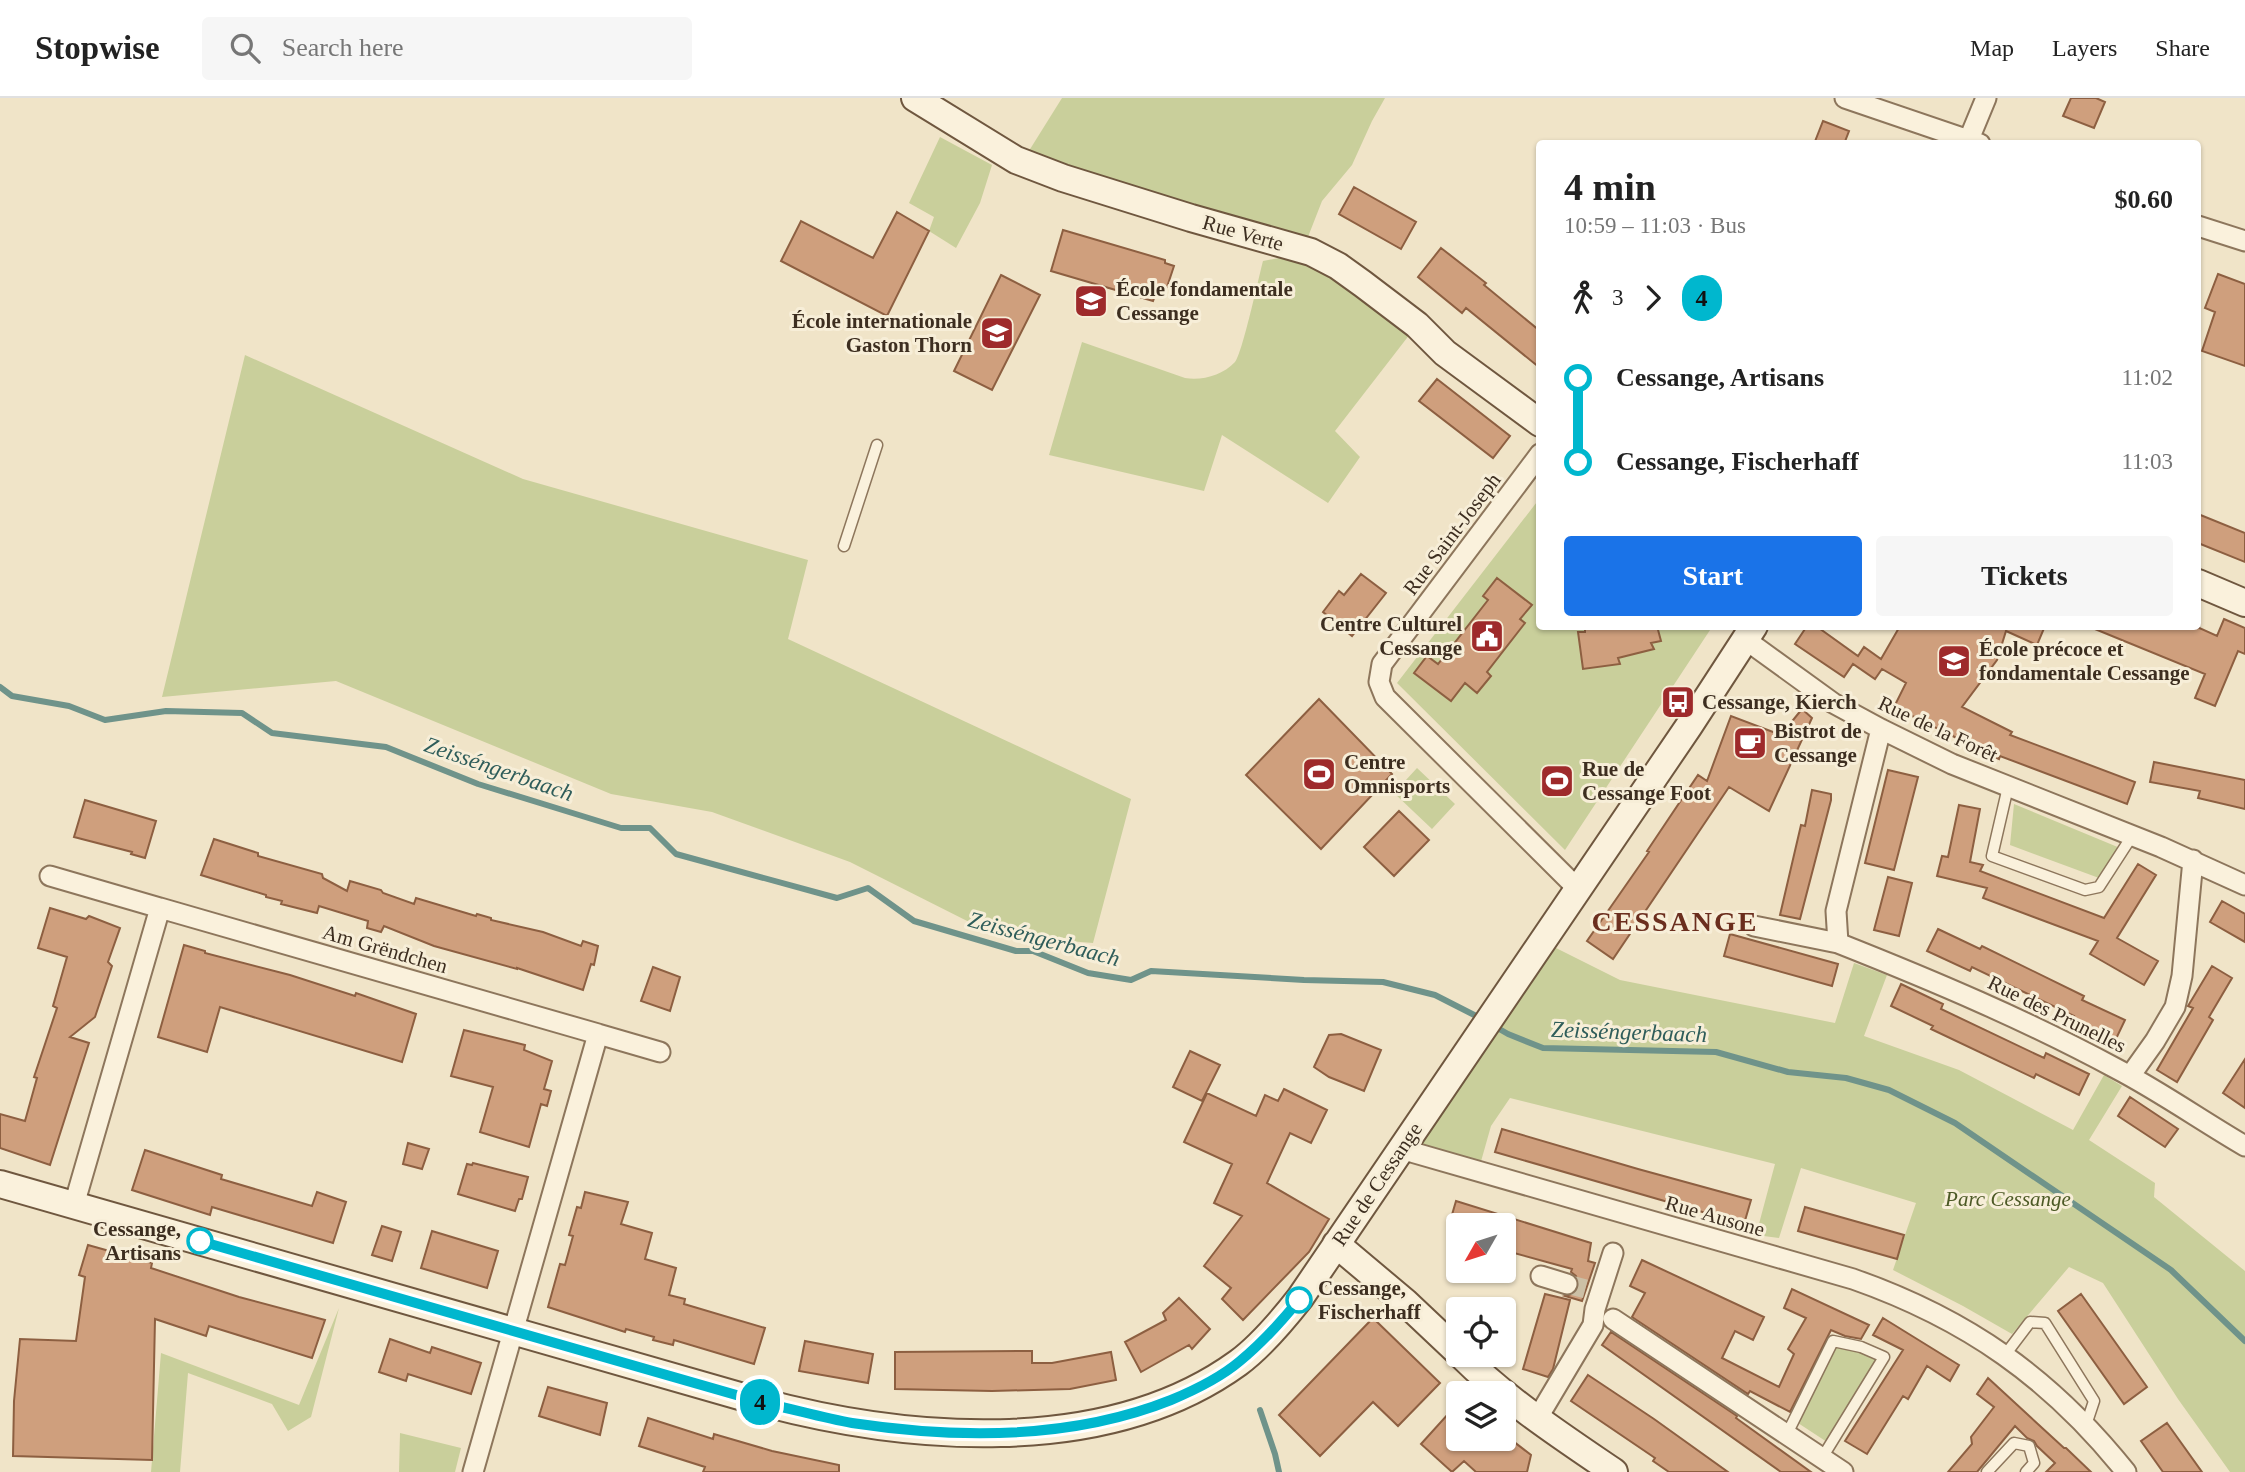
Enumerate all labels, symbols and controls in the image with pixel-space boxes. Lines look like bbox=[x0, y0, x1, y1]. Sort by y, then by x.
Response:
search box bbox=[202, 17, 692, 80]
icon: search bbox=[226, 29, 264, 67]
text: Stopwise bbox=[35, 30, 160, 66]
text: Search here bbox=[282, 33, 404, 62]
text: Map bbox=[1970, 35, 2014, 61]
text: Layers bbox=[2052, 35, 2117, 61]
text: Share bbox=[2155, 35, 2210, 61]
text: 4 min bbox=[1564, 166, 1656, 208]
text: $0.60 bbox=[2115, 185, 2173, 214]
street label: Rue Verte bbox=[1200, 210, 1286, 256]
text: 10:59 – 11:03 · Bus bbox=[1564, 213, 1746, 238]
place label: École fondamentale Cessange bbox=[1116, 277, 1293, 325]
icon: walk bbox=[1564, 279, 1602, 317]
icon: forward bbox=[1634, 279, 1672, 317]
school or university icon: École fondamentale Cessange bbox=[1072, 282, 1110, 320]
text: 3 bbox=[1612, 285, 1624, 310]
text: 4 bbox=[1696, 285, 1708, 311]
place label: École internationale Gaston Thorn bbox=[792, 309, 972, 357]
school or university icon: École internationale Gaston Thorn bbox=[978, 314, 1016, 352]
text: Cessange, Artisans bbox=[1616, 363, 1824, 392]
text: 11:02 bbox=[2121, 365, 2173, 390]
text: Cessange, Fischerhaff bbox=[1616, 447, 1859, 476]
text: 11:03 bbox=[2121, 449, 2173, 474]
street label: Rue Saint-Joseph bbox=[1398, 468, 1506, 600]
button: Start bbox=[1564, 536, 1862, 616]
button: Tickets bbox=[1876, 536, 2173, 616]
place label: Centre Culturel Cessange bbox=[1320, 612, 1462, 660]
public building icon: Centre Culturel Cessange bbox=[1468, 617, 1506, 655]
place label: École précoce et fondamentale Cessange bbox=[1979, 637, 2190, 685]
school or university icon: École précoce et fondamentale Cessange bbox=[1935, 642, 1973, 680]
bus stop icon: Cessange, Kierch bbox=[1659, 683, 1697, 721]
place label: Cessange, Kierch bbox=[1702, 690, 1857, 714]
street label: Rue de la Forêt bbox=[1875, 691, 2002, 767]
place label: Bistrot de Cessange bbox=[1774, 719, 1862, 767]
cafe icon: Bistrot de Cessange bbox=[1731, 724, 1769, 762]
water label: Zeisséngerbaach bbox=[421, 732, 577, 806]
place label: Centre Omnisports bbox=[1344, 750, 1450, 798]
sports icon: Centre Omnisports bbox=[1300, 755, 1338, 793]
place label: Rue de Cessange Foot bbox=[1582, 757, 1711, 805]
sports icon: Rue de Cessange Foot bbox=[1538, 762, 1576, 800]
district label: CESSANGE bbox=[1592, 906, 1758, 937]
water label: Zeisséngerbaach bbox=[965, 907, 1123, 971]
street label: Am Grëndchen bbox=[320, 920, 451, 978]
street label: Rue des Prunelles bbox=[1984, 970, 2130, 1058]
water label: Zeisséngerbaach bbox=[1551, 1017, 1707, 1047]
street label: Rue de Cessange bbox=[1327, 1118, 1427, 1250]
park label: Parc Cessange bbox=[1944, 1187, 2071, 1211]
street label: Rue Ausone bbox=[1663, 1190, 1767, 1242]
north arrow bbox=[1446, 1213, 1516, 1283]
map controls bbox=[1446, 1213, 1516, 1451]
place label: Cessange, Artisans bbox=[93, 1217, 181, 1265]
marker: Cessange, Artisans bbox=[187, 1228, 213, 1254]
place label: Cessange, Fischerhaff bbox=[1318, 1276, 1422, 1324]
marker: Cessange, Fischerhaff bbox=[1286, 1287, 1312, 1313]
button: locate bbox=[1446, 1297, 1516, 1367]
line badge: 4 bbox=[737, 1379, 783, 1425]
button: layers bbox=[1446, 1381, 1516, 1451]
text: 4 bbox=[754, 1389, 766, 1415]

